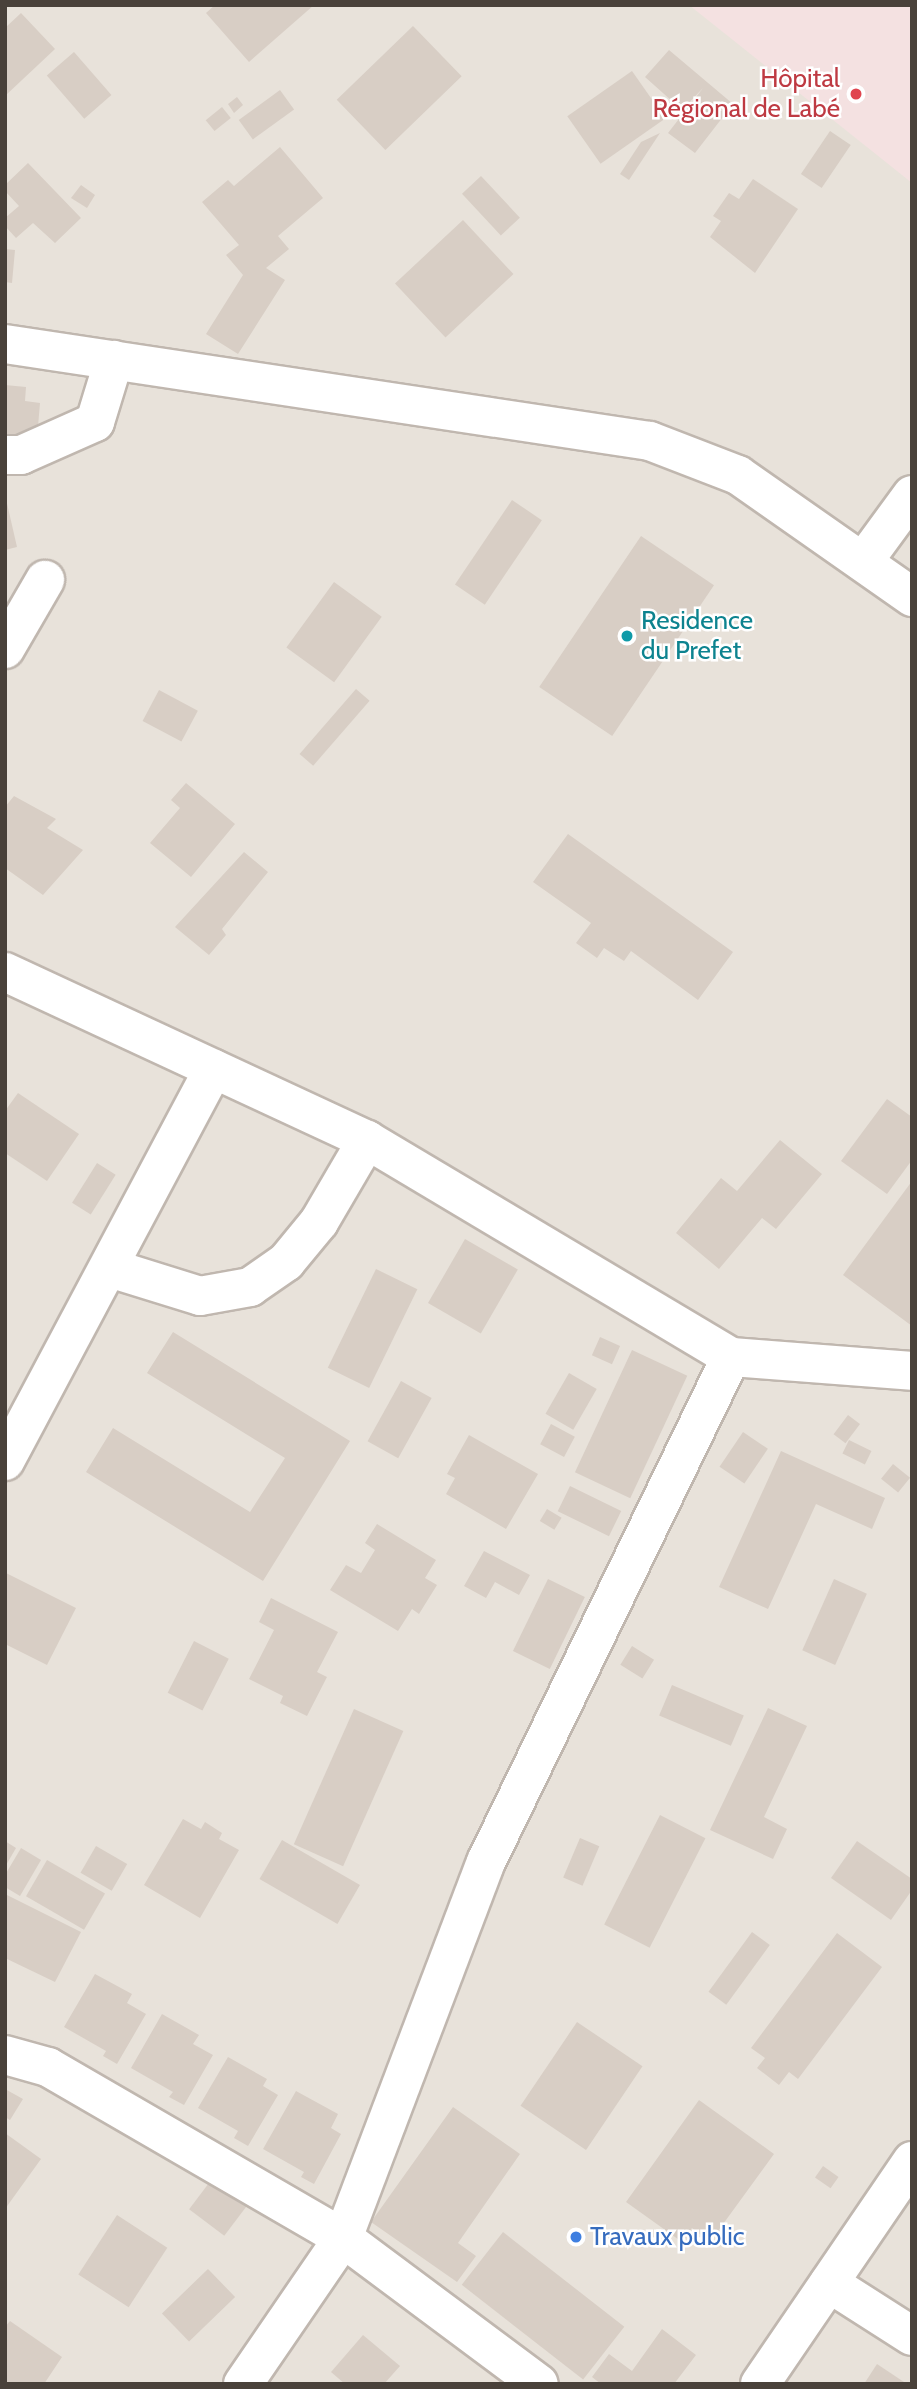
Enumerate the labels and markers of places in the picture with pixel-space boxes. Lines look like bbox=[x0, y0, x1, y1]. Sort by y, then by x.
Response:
place label: Hôpital Régional de Labé bbox=[652, 63, 840, 124]
marker: Hôpital Régional de Labé bbox=[846, 84, 866, 104]
place label: Residence du Prefet bbox=[641, 605, 753, 666]
marker: Residence du Prefet bbox=[619, 628, 635, 644]
place label: Travaux public bbox=[590, 2221, 745, 2253]
marker: Travaux public bbox=[568, 2229, 584, 2245]

